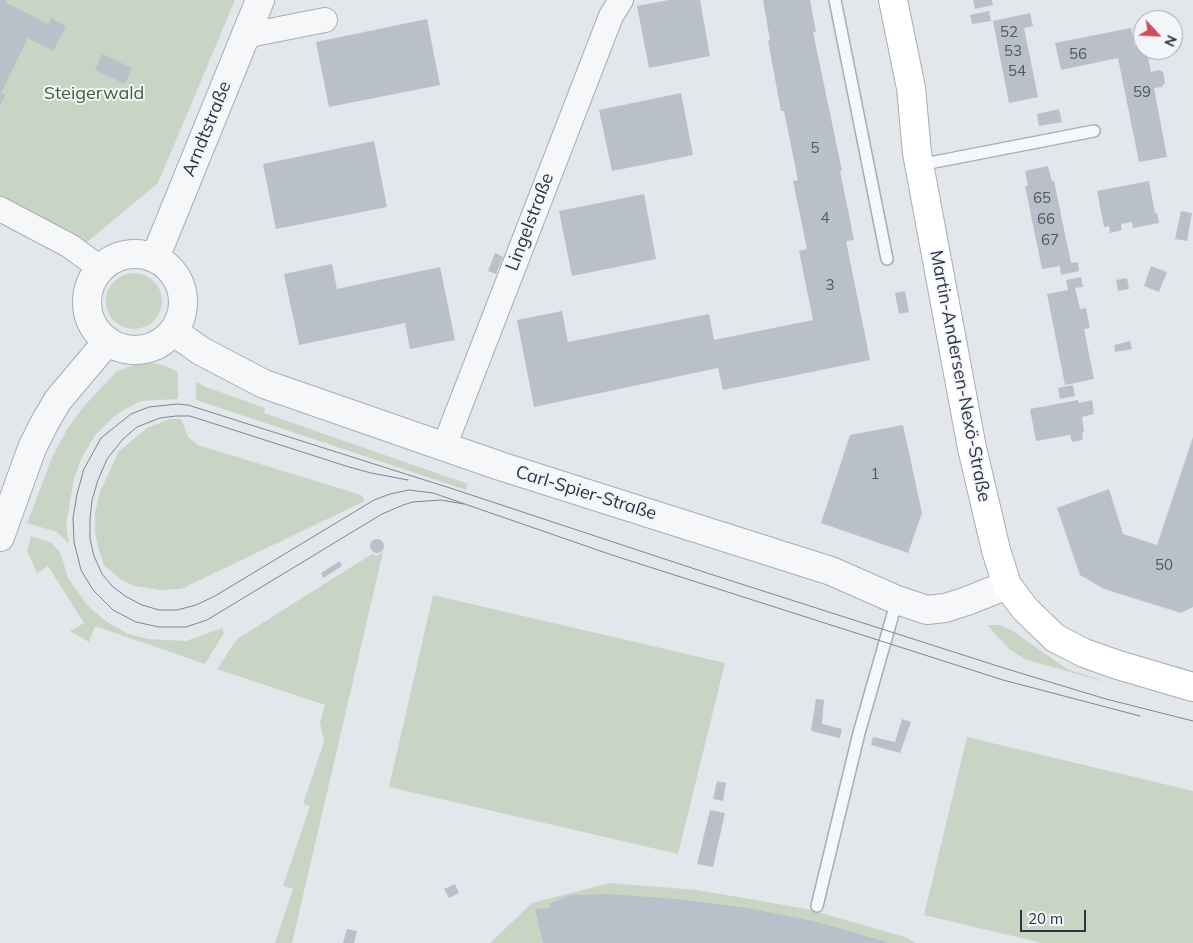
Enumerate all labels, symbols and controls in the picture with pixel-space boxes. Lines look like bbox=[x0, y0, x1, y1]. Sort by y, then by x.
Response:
north arrow bbox=[1133, 10, 1183, 60]
house number: 52 bbox=[1000, 23, 1018, 41]
text: N bbox=[1160, 32, 1181, 50]
house number: 53 bbox=[1004, 42, 1022, 60]
house number: 56 bbox=[1069, 45, 1087, 63]
house number: 54 bbox=[1008, 62, 1026, 80]
street label: Arndtstraße bbox=[178, 78, 236, 180]
park label: Steigerwald bbox=[44, 83, 144, 105]
house number: 59 bbox=[1133, 83, 1151, 101]
house number: 5 bbox=[811, 139, 819, 157]
street label: Lingelstraße bbox=[501, 170, 559, 274]
house number: 65 bbox=[1033, 189, 1051, 207]
house number: 4 bbox=[821, 209, 829, 227]
house number: 66 bbox=[1037, 210, 1055, 228]
house number: 67 bbox=[1041, 231, 1059, 249]
street label: Martin-Andersen-Nexö-Straße bbox=[925, 248, 995, 504]
house number: 3 bbox=[826, 276, 834, 294]
street label: Carl-Spier-Straße bbox=[513, 461, 659, 525]
house number: 1 bbox=[871, 465, 879, 483]
house number: 50 bbox=[1155, 556, 1173, 574]
scale bar bbox=[1023, 900, 1089, 932]
text: 20 m bbox=[1028, 909, 1063, 928]

